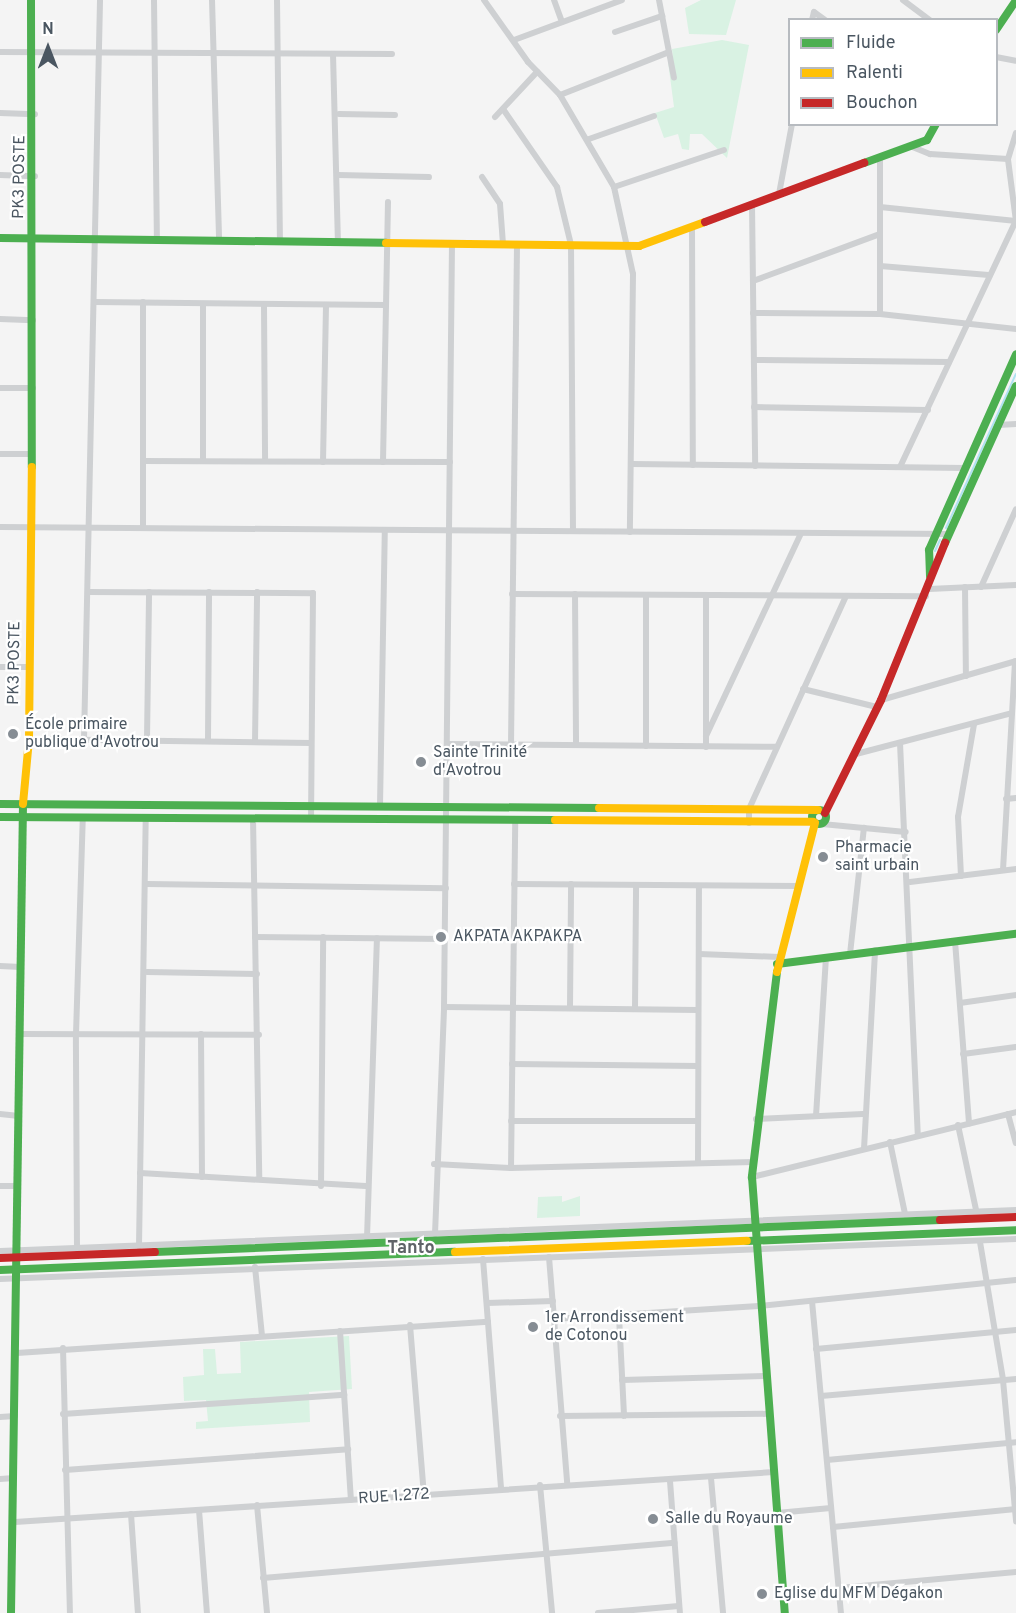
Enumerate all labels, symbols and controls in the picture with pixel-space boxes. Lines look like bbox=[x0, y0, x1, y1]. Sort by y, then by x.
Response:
north arrow bbox=[18, 18, 78, 78]
legend bbox=[788, 18, 998, 126]
text: N bbox=[42, 20, 54, 40]
text: Fluide bbox=[846, 32, 895, 55]
text: Ralenti bbox=[846, 62, 903, 85]
text: Bouchon bbox=[846, 92, 918, 115]
street label: PK3 POSTE bbox=[10, 135, 30, 219]
street label: PK3 POSTE bbox=[5, 621, 25, 705]
place label: École primaire publique d'Avotrou bbox=[25, 715, 159, 753]
marker: École primaire publique d'Avotrou bbox=[6, 727, 20, 741]
place label: Sainte Trinité d'Avotrou bbox=[433, 743, 528, 781]
marker: Sainte Trinité d'Avotrou bbox=[414, 755, 428, 769]
place label: Pharmacie saint urbain bbox=[835, 838, 919, 876]
marker: Pharmacie saint urbain bbox=[816, 850, 830, 864]
place label: AKPATA AKPAKPA bbox=[453, 927, 584, 947]
marker: AKPATA AKPAKPA bbox=[434, 930, 448, 944]
district label: Tanto bbox=[387, 1238, 435, 1260]
place label: 1er Arrondissement de Cotonou bbox=[545, 1308, 685, 1346]
marker: 1er Arrondissement de Cotonou bbox=[526, 1320, 540, 1334]
street label: RUE 1.272 bbox=[357, 1485, 431, 1509]
place label: Salle du Royaume bbox=[665, 1509, 793, 1529]
marker: Salle du Royaume bbox=[646, 1512, 660, 1526]
place label: Eglise du MFM Dégakon bbox=[774, 1584, 943, 1604]
marker: Eglise du MFM Dégakon bbox=[755, 1587, 769, 1601]

